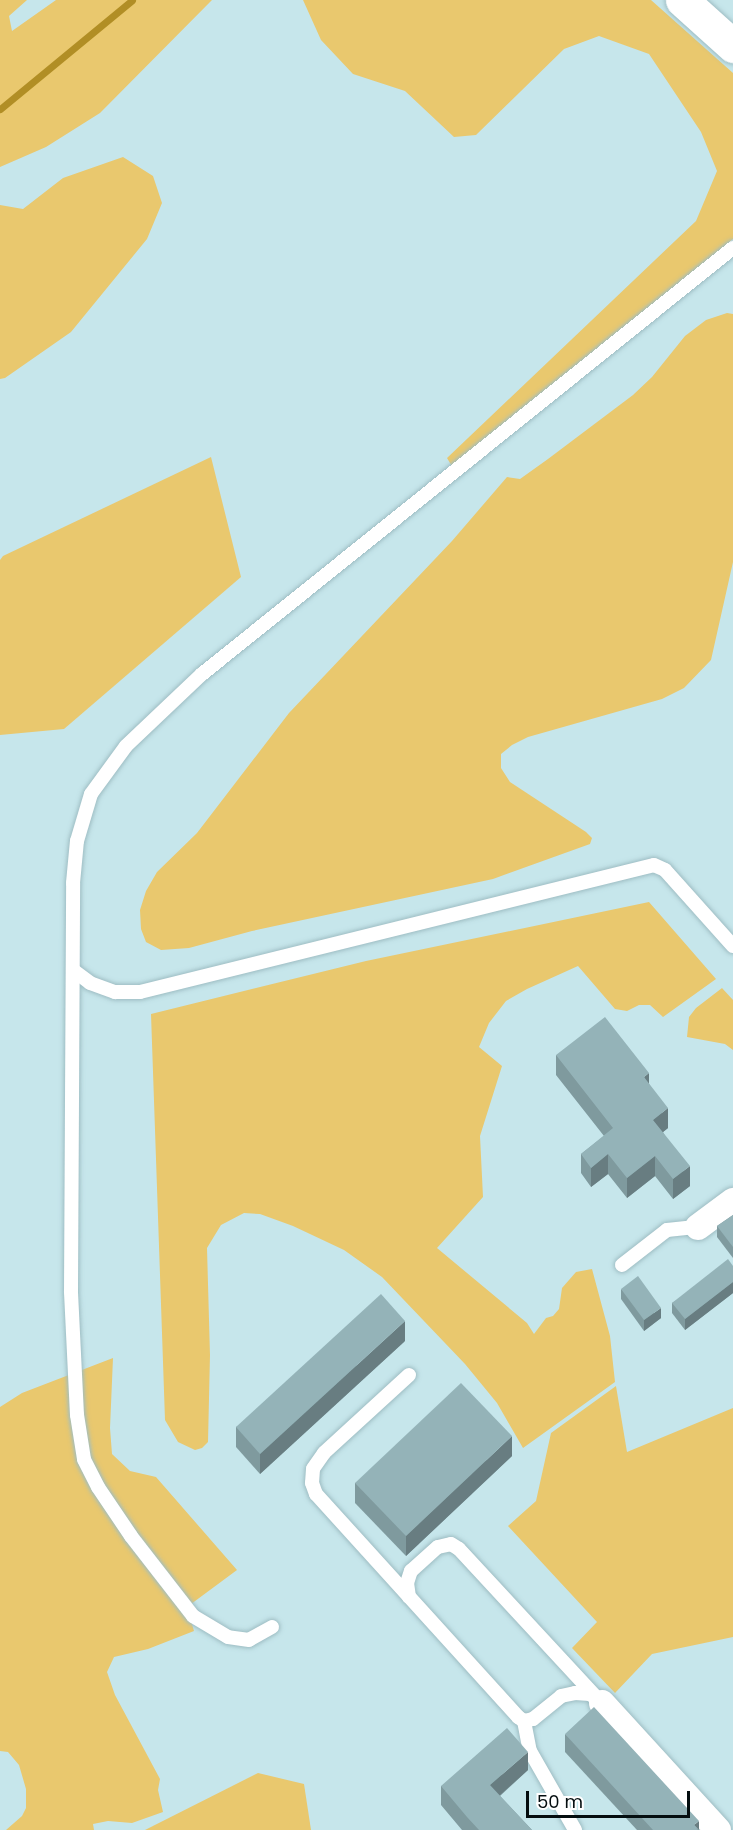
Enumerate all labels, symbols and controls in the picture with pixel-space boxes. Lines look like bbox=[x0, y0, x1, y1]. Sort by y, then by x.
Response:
scale bar bbox=[529, 1779, 692, 1817]
text: 50 m bbox=[537, 1789, 583, 1814]

